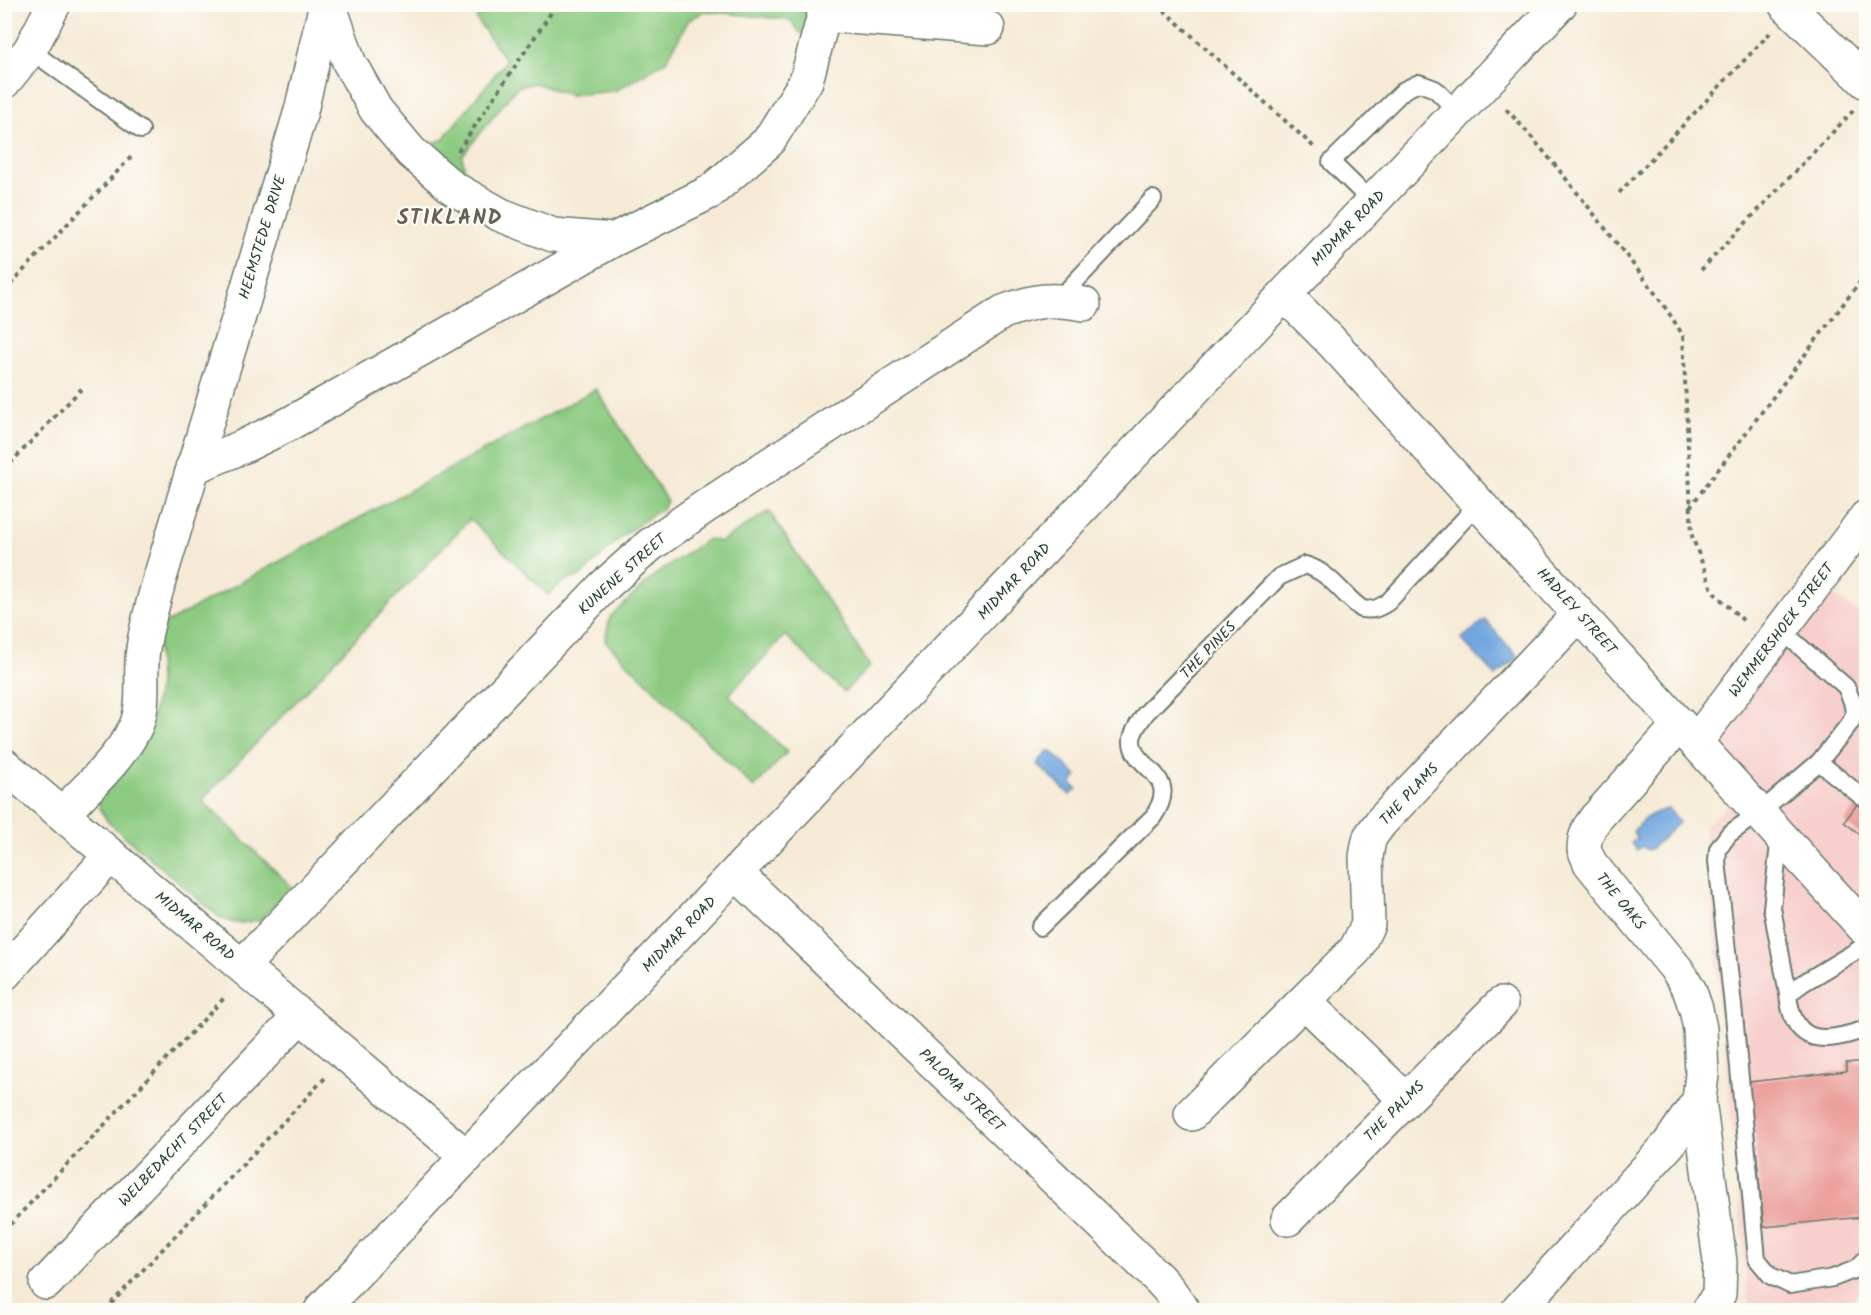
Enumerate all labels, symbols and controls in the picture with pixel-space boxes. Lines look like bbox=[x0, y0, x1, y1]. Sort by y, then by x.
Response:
street label: HEEMSTEDE DRIVE bbox=[233, 171, 294, 302]
street label: MIDMAR ROAD bbox=[1306, 185, 1392, 273]
district label: STIKLAND bbox=[397, 202, 503, 235]
street label: KUNENE STREET bbox=[573, 527, 674, 621]
street label: MIDMAR ROAD bbox=[972, 537, 1057, 626]
street label: WEMMERSHOEK STREET bbox=[1723, 557, 1842, 703]
street label: HADLEY STREET bbox=[1530, 562, 1624, 662]
street label: THE PINES bbox=[1175, 616, 1243, 685]
street label: THE PLAMS bbox=[1374, 758, 1445, 831]
street label: THE OAKS bbox=[1589, 868, 1651, 936]
street label: MIDMAR ROAD bbox=[149, 886, 240, 968]
street label: MIDMAR ROAD bbox=[637, 891, 723, 979]
street label: PALOMA STREET bbox=[913, 1043, 1011, 1140]
street label: THE PALMS bbox=[1359, 1076, 1431, 1148]
street label: WELBEDACHT STREET bbox=[113, 1087, 236, 1213]

